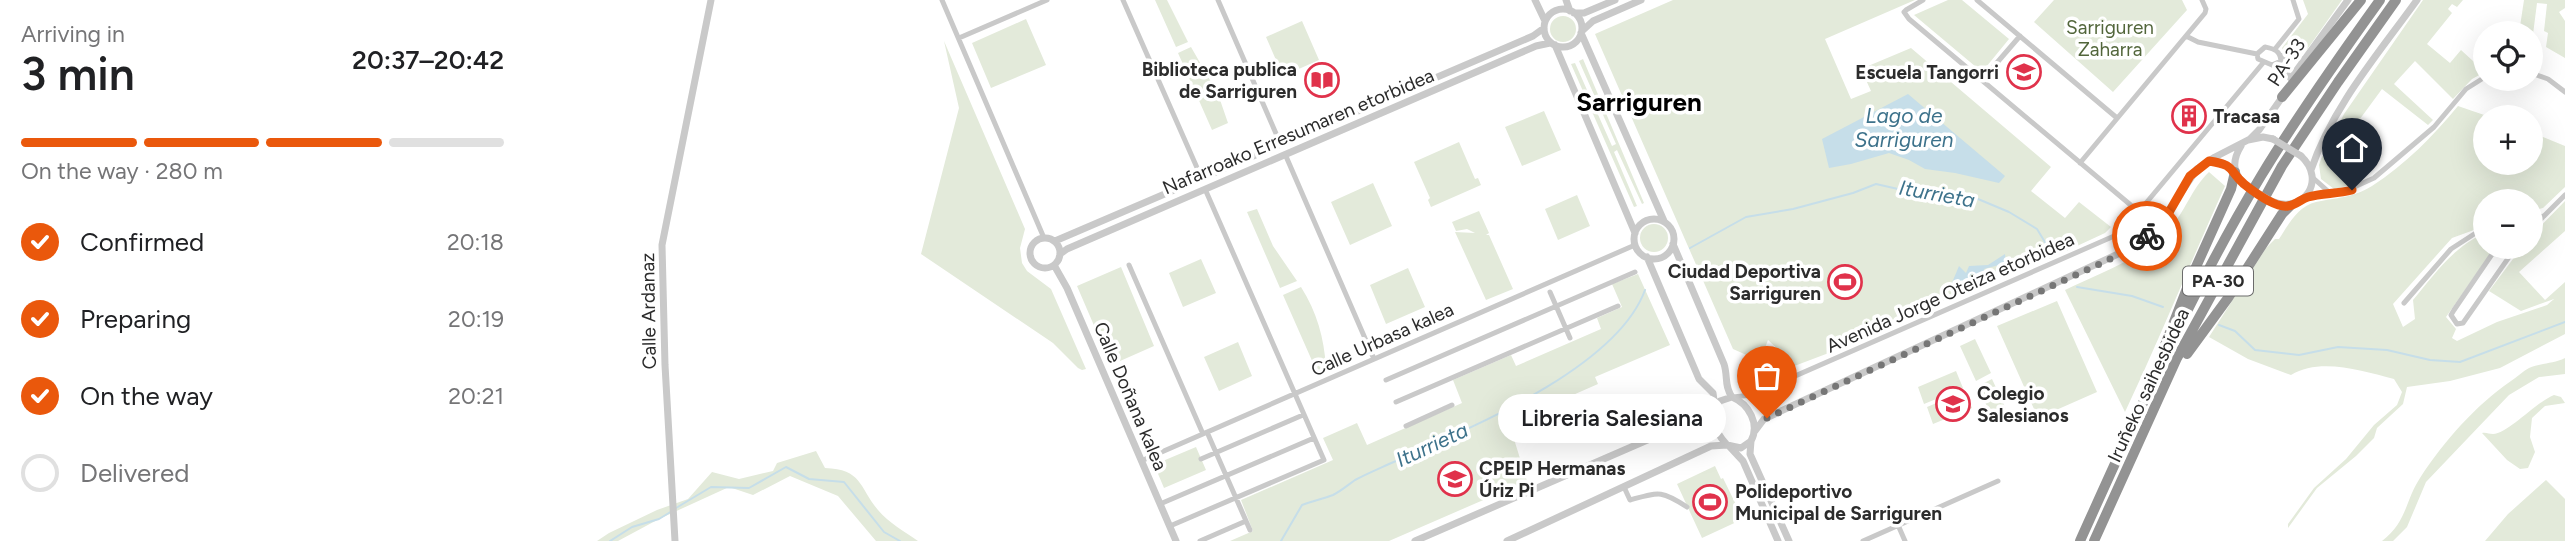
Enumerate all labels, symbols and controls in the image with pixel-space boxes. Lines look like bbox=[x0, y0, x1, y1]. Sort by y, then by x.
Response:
park label: Sarriguren Zaharra bbox=[2066, 16, 2154, 61]
text: Arriving in bbox=[21, 20, 125, 48]
map controls bbox=[2473, 21, 2543, 259]
button: locate bbox=[2473, 21, 2543, 91]
street label: PA-33 bbox=[2262, 34, 2310, 91]
text: 20:37–20:42 bbox=[352, 44, 504, 76]
text: 3 min bbox=[21, 46, 135, 102]
school or university icon: Escuela Tangorri bbox=[2005, 53, 2043, 91]
place label: Biblioteca publica de Sarriguren bbox=[1142, 58, 1297, 103]
library icon: Biblioteca publica de Sarriguren bbox=[1303, 61, 1341, 99]
place label: Escuela Tangorri bbox=[1855, 61, 1999, 84]
street label: Nafarroako Erresumaren etorbidea bbox=[1159, 64, 1437, 199]
district label: Sarriguren bbox=[1576, 86, 1702, 118]
building icon: Tracasa bbox=[2170, 97, 2208, 135]
water label: Lago de Sarriguren bbox=[1855, 103, 1954, 152]
place label: Tracasa bbox=[2213, 105, 2280, 128]
button: + bbox=[2473, 105, 2543, 175]
pin bbox=[2322, 118, 2382, 190]
icon: home bbox=[2333, 129, 2371, 167]
text: On the way · 280 m bbox=[21, 157, 223, 185]
water label: Iturrieta bbox=[1897, 175, 1977, 212]
button: − bbox=[2473, 189, 2543, 259]
courier bbox=[2112, 201, 2182, 271]
icon: bike bbox=[2128, 217, 2166, 255]
icon: check bbox=[21, 223, 59, 261]
text: Confirmed bbox=[80, 226, 204, 258]
street label: Avenida Jorge Oteiza etorbidea bbox=[1823, 227, 2078, 358]
text: 20:18 bbox=[447, 228, 504, 256]
street label: Calle Ardanaz bbox=[636, 253, 661, 369]
place label: Ciudad Deportiva Sarriguren bbox=[1668, 260, 1821, 305]
sports icon: Ciudad Deportiva Sarriguren bbox=[1826, 263, 1864, 301]
road number: PA-30 bbox=[2183, 267, 2253, 296]
street label: Calle Urbasa kalea bbox=[1307, 298, 1457, 381]
icon: check bbox=[21, 300, 59, 338]
text: Preparing bbox=[80, 303, 191, 335]
street label: Iruñeko saihesbidea bbox=[2103, 304, 2194, 466]
text: 20:19 bbox=[448, 305, 504, 333]
street label: Calle Doñana kalea bbox=[1089, 318, 1172, 474]
pin bbox=[1737, 346, 1797, 418]
icon: bag bbox=[1748, 357, 1786, 395]
icon: check bbox=[21, 377, 59, 415]
text: On the way bbox=[80, 380, 213, 412]
text: 20:21 bbox=[448, 382, 504, 410]
place label: Colegio Salesianos bbox=[1977, 382, 2069, 427]
school or university icon: Colegio Salesianos bbox=[1934, 385, 1972, 423]
callout: Libreria Salesiana bbox=[1497, 394, 1725, 442]
text: Libreria Salesiana bbox=[1521, 404, 1703, 432]
water label: Iturrieta bbox=[1392, 417, 1472, 472]
text: Delivered bbox=[80, 457, 189, 489]
place label: CPEIP Hermanas Úriz Pi bbox=[1479, 457, 1625, 502]
school or university icon: CPEIP Hermanas Úriz Pi bbox=[1436, 460, 1474, 498]
place label: Polideportivo Municipal de Sarriguren bbox=[1735, 480, 1942, 525]
sports icon: Polideportivo Municipal de Sarriguren bbox=[1691, 483, 1729, 521]

